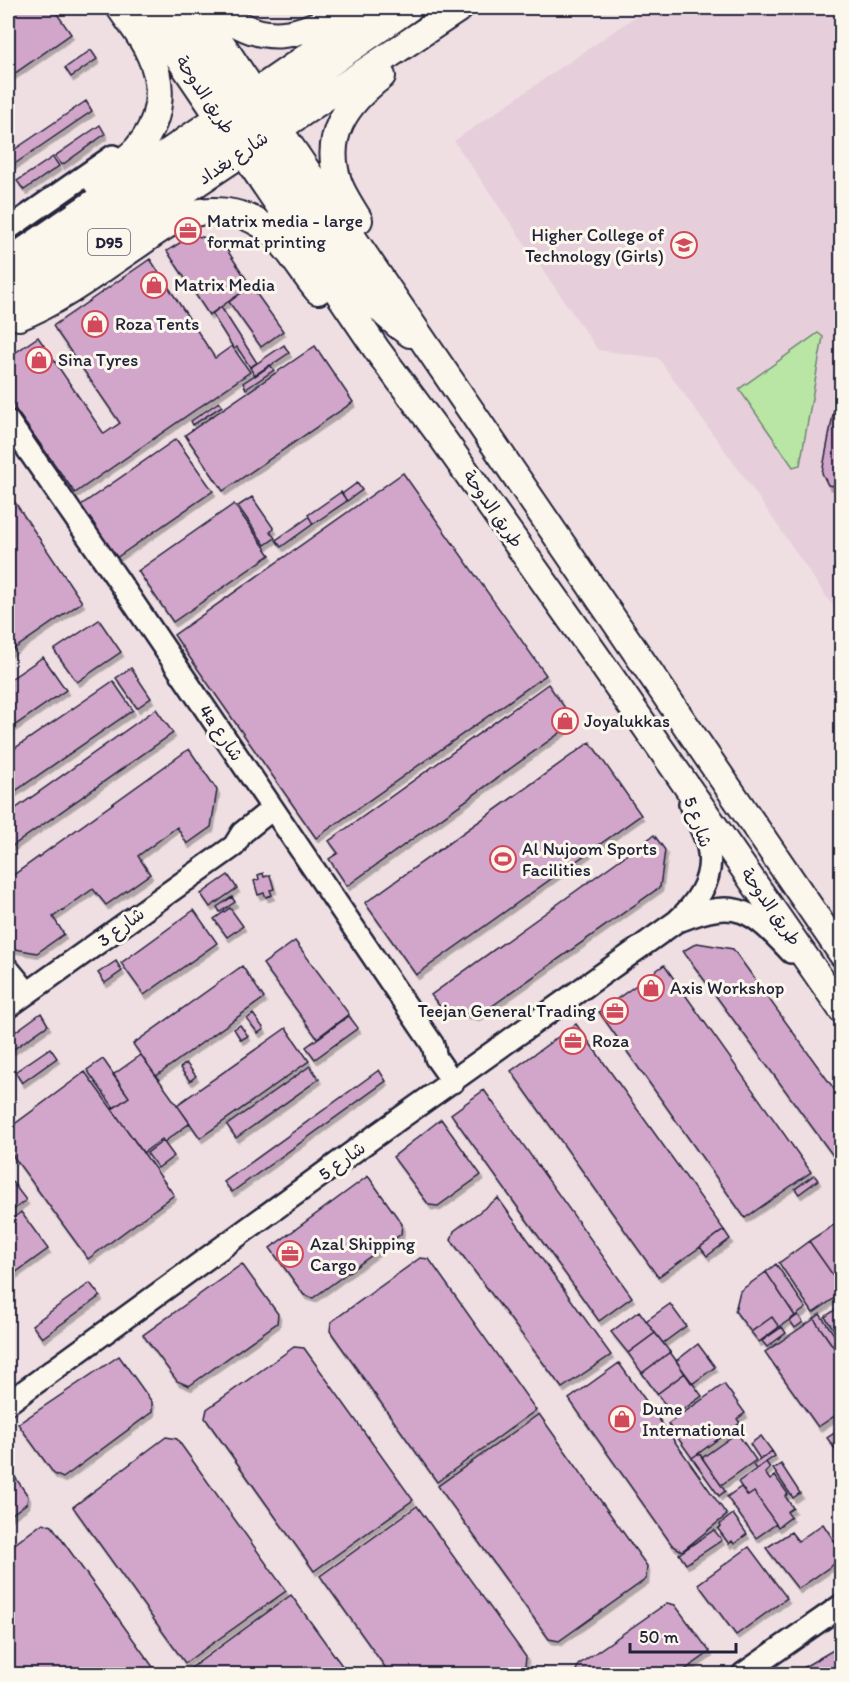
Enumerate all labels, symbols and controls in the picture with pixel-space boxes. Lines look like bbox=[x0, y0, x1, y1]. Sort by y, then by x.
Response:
street label: طريق الدوحة bbox=[171, 52, 239, 138]
street label: شارع بغداد bbox=[194, 126, 273, 190]
place label: Matrix media - large format printing bbox=[207, 210, 363, 253]
office icon: Matrix media - large format printing bbox=[173, 216, 203, 246]
place label: Higher College of Technology (Girls) bbox=[525, 224, 664, 267]
road number: D95 bbox=[88, 229, 130, 255]
school or university icon: Higher College of Technology (Girls) bbox=[669, 230, 699, 260]
shop icon: Matrix Media bbox=[139, 270, 169, 300]
place label: Matrix Media bbox=[174, 274, 275, 296]
shop icon: Roza Tents bbox=[80, 309, 110, 339]
place label: Roza Tents bbox=[115, 313, 199, 335]
shop icon: Sina Tyres bbox=[24, 345, 54, 375]
place label: Sina Tyres bbox=[58, 349, 138, 371]
street label: طريق الدوحة bbox=[458, 466, 528, 552]
street label: 4a شارع bbox=[193, 701, 248, 766]
shop icon: Joyalukkas bbox=[550, 706, 580, 736]
place label: Joyalukkas bbox=[584, 710, 670, 732]
street label: شارع 5 bbox=[678, 794, 717, 851]
place label: Al Nujoom Sports Facilities bbox=[522, 838, 657, 881]
sports icon: Al Nujoom Sports Facilities bbox=[488, 844, 518, 874]
street label: طريق الدوحة bbox=[736, 864, 806, 950]
street label: شارع 3 bbox=[93, 903, 149, 952]
shop icon: Axis Workshop bbox=[636, 973, 666, 1003]
place label: Axis Workshop bbox=[670, 977, 784, 999]
office icon: Teejan General Trading bbox=[600, 996, 630, 1026]
place label: Teejan General Trading bbox=[418, 1000, 597, 1022]
office icon: Roza bbox=[558, 1026, 588, 1056]
place label: Roza bbox=[592, 1030, 629, 1052]
street label: شارع 5 bbox=[314, 1137, 370, 1186]
place label: Azal Shipping Cargo bbox=[310, 1233, 416, 1276]
office icon: Azal Shipping Cargo bbox=[275, 1239, 305, 1269]
place label: Dune International bbox=[642, 1398, 745, 1441]
shop icon: Dune International bbox=[607, 1404, 637, 1434]
scale bar bbox=[630, 1616, 736, 1654]
text: 50 m bbox=[639, 1626, 679, 1648]

